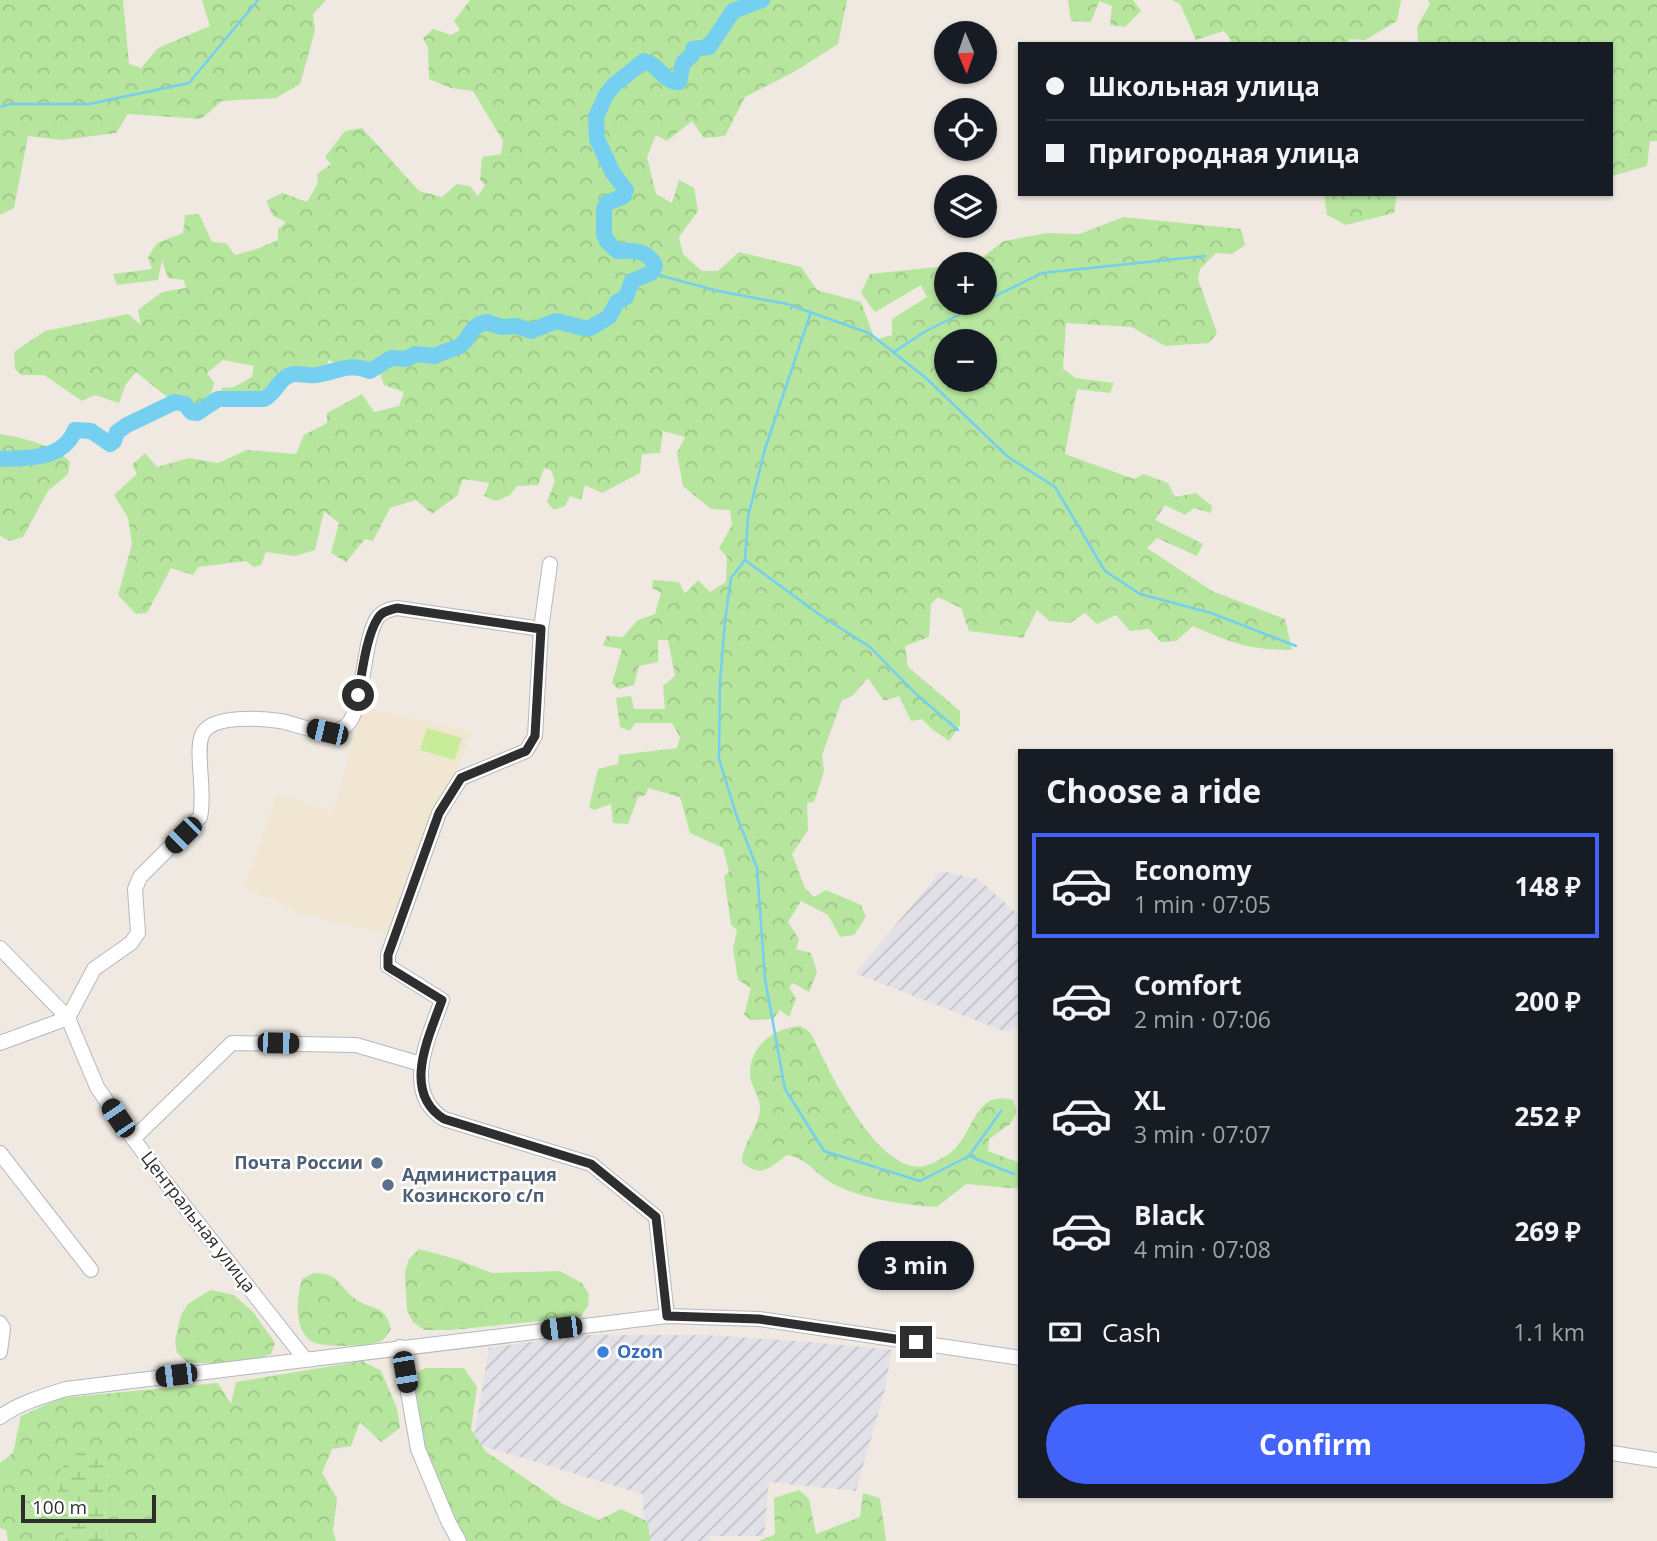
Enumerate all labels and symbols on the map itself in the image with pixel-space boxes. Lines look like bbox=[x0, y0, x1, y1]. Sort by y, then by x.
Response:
north arrow bbox=[934, 21, 998, 84]
route start bbox=[342, 679, 374, 711]
car bbox=[305, 717, 350, 747]
car bbox=[161, 813, 206, 857]
car bbox=[257, 1032, 300, 1054]
car bbox=[98, 1095, 139, 1141]
street label: Центральная улица bbox=[136, 1146, 262, 1297]
place label: Почта России bbox=[234, 1150, 363, 1174]
marker: Почта России bbox=[369, 1155, 385, 1171]
place label: Администрация Козинского с/п bbox=[402, 1162, 557, 1207]
marker: Администрация Козинского с/п bbox=[380, 1177, 396, 1193]
callout: 3 min bbox=[858, 1240, 974, 1290]
car bbox=[539, 1315, 584, 1341]
route end bbox=[900, 1326, 932, 1358]
place label: Ozon bbox=[617, 1339, 663, 1363]
marker: Ozon bbox=[595, 1344, 611, 1360]
car bbox=[392, 1349, 419, 1395]
car bbox=[154, 1362, 199, 1388]
scale bar bbox=[21, 1492, 156, 1524]

